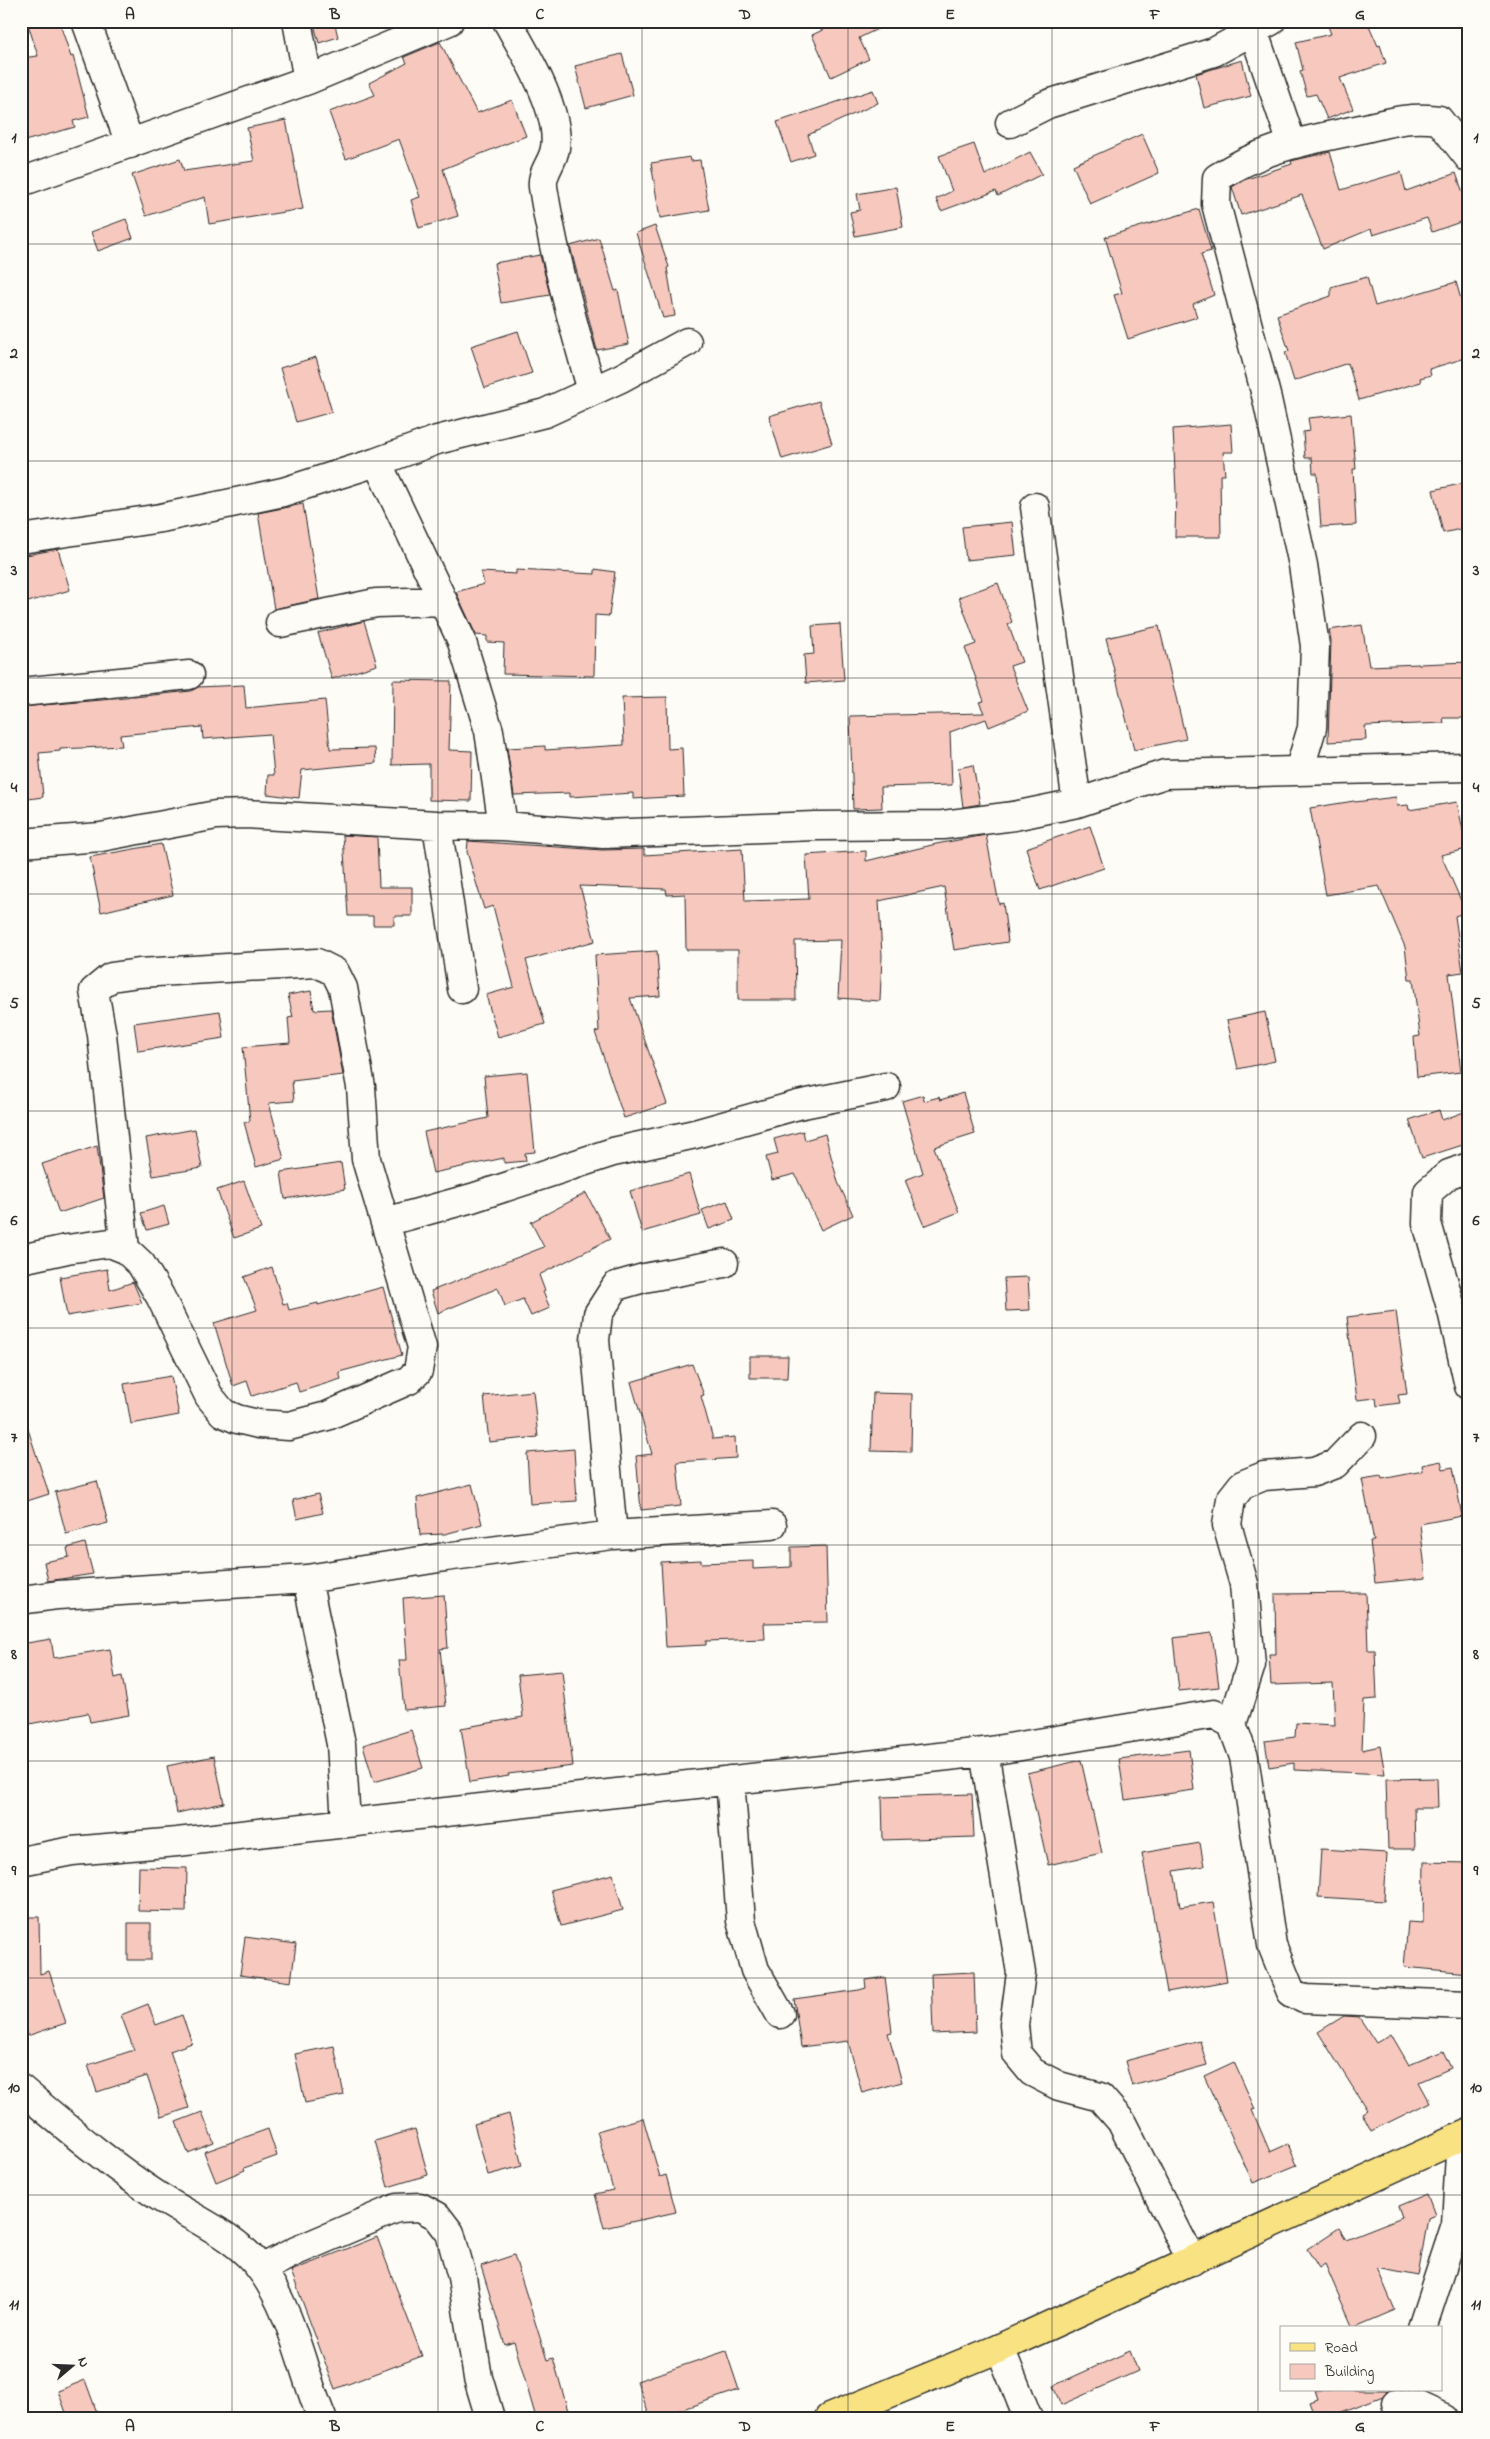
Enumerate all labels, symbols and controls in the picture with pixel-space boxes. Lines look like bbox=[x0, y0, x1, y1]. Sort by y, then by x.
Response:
text: A bbox=[125, 3, 135, 27]
text: B bbox=[329, 3, 341, 27]
text: C bbox=[536, 3, 545, 27]
text: D bbox=[738, 3, 751, 27]
text: E bbox=[945, 3, 955, 27]
text: F bbox=[1149, 3, 1161, 27]
text: G bbox=[1355, 3, 1365, 27]
text: 1 bbox=[11, 126, 17, 150]
text: 1 bbox=[1473, 126, 1479, 150]
text: 2 bbox=[9, 342, 18, 366]
text: 2 bbox=[1471, 342, 1480, 366]
text: 3 bbox=[10, 559, 18, 583]
text: 3 bbox=[1472, 559, 1480, 583]
text: 4 bbox=[10, 776, 18, 800]
text: 4 bbox=[1472, 776, 1480, 800]
text: 5 bbox=[9, 992, 19, 1016]
text: 5 bbox=[1471, 992, 1481, 1016]
text: 6 bbox=[9, 1209, 18, 1233]
text: 6 bbox=[1471, 1209, 1480, 1233]
text: 7 bbox=[11, 1426, 18, 1450]
text: 7 bbox=[1473, 1426, 1480, 1450]
text: 8 bbox=[10, 1643, 17, 1667]
text: 8 bbox=[1472, 1643, 1479, 1667]
text: 9 bbox=[11, 1859, 17, 1883]
text: 9 bbox=[1473, 1859, 1479, 1883]
text: 10 bbox=[8, 2076, 20, 2100]
text: 10 bbox=[1470, 2076, 1482, 2100]
text: 11 bbox=[9, 2293, 20, 2317]
text: 11 bbox=[1471, 2293, 1482, 2317]
legend bbox=[1280, 2326, 1442, 2392]
text: Road bbox=[1325, 2337, 1358, 2359]
north arrow bbox=[48, 2342, 98, 2392]
text: N bbox=[71, 2354, 94, 2370]
text: Building bbox=[1324, 2361, 1374, 2384]
text: A bbox=[125, 2415, 135, 2439]
text: B bbox=[329, 2415, 341, 2439]
text: C bbox=[536, 2415, 545, 2439]
text: D bbox=[738, 2415, 751, 2439]
text: E bbox=[945, 2415, 955, 2439]
text: F bbox=[1149, 2415, 1161, 2439]
text: G bbox=[1355, 2415, 1365, 2439]

